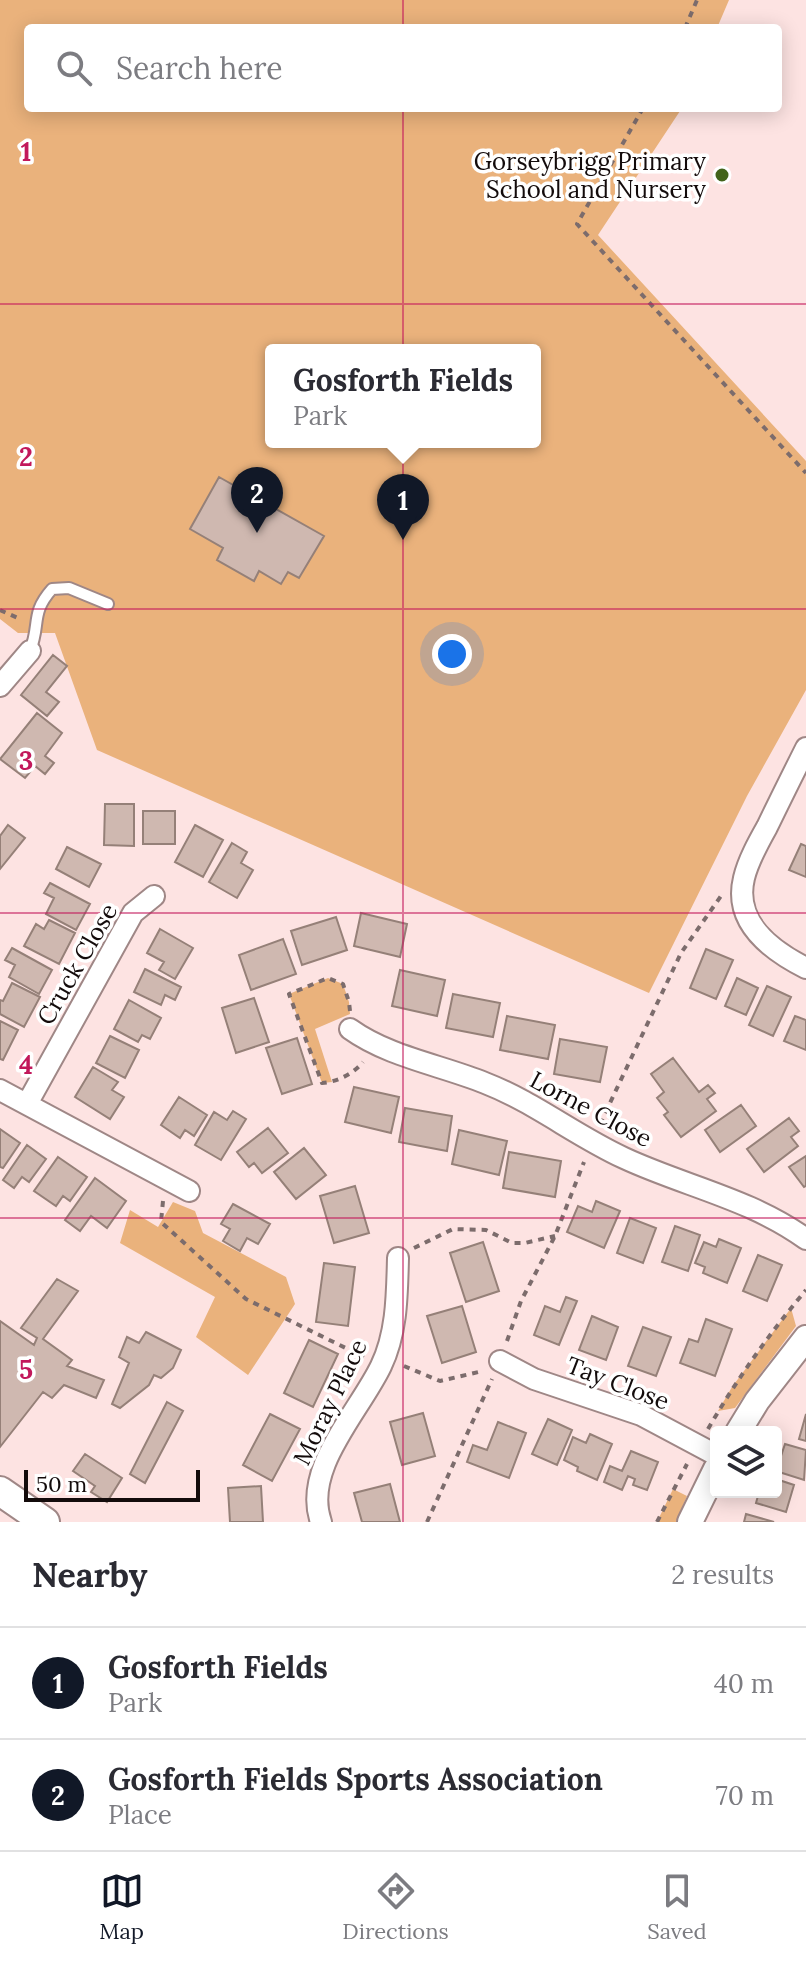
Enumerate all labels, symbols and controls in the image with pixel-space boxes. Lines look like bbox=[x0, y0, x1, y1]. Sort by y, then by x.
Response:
search box bbox=[24, 24, 782, 112]
icon: search bbox=[52, 46, 96, 90]
text: Search here bbox=[116, 49, 283, 87]
text: 1 bbox=[21, 135, 31, 168]
place label: Gorseybrigg Primary School and Nursery bbox=[474, 146, 706, 205]
marker: Gorseybrigg Primary School and Nursery bbox=[713, 166, 731, 184]
popup bbox=[265, 344, 541, 448]
text: Gosforth Fields bbox=[293, 361, 513, 399]
text: Park bbox=[293, 399, 347, 432]
text: 2 bbox=[19, 440, 33, 473]
pin: 2 bbox=[231, 467, 283, 533]
pin: 1 bbox=[377, 474, 429, 540]
your location bbox=[432, 634, 472, 674]
text: 3 bbox=[19, 744, 33, 777]
street label: Cruck Close bbox=[30, 898, 124, 1030]
text: 4 bbox=[19, 1048, 33, 1081]
street label: Lorne Close bbox=[525, 1064, 657, 1154]
street label: Moray Place bbox=[286, 1334, 374, 1470]
street label: Tay Close bbox=[562, 1349, 674, 1417]
text: 5 bbox=[19, 1353, 33, 1386]
map controls bbox=[710, 1426, 782, 1498]
button: layers bbox=[710, 1426, 782, 1498]
scale bar bbox=[24, 1466, 200, 1502]
text: 50 m bbox=[36, 1470, 87, 1498]
text: Nearby bbox=[32, 1553, 148, 1596]
text: 2 results bbox=[671, 1558, 774, 1591]
text: Gosforth Fields bbox=[108, 1648, 328, 1686]
text: 1 bbox=[53, 1667, 63, 1700]
text: 40 m bbox=[714, 1667, 774, 1700]
text: Park bbox=[108, 1686, 162, 1719]
text: Gosforth Fields Sports Association bbox=[108, 1760, 603, 1798]
text: 2 bbox=[51, 1779, 65, 1812]
text: 70 m bbox=[716, 1779, 774, 1812]
text: Place bbox=[108, 1798, 172, 1831]
tab: Map bbox=[99, 1869, 144, 1945]
tab: Directions bbox=[342, 1869, 449, 1945]
tab: Saved bbox=[647, 1869, 707, 1945]

